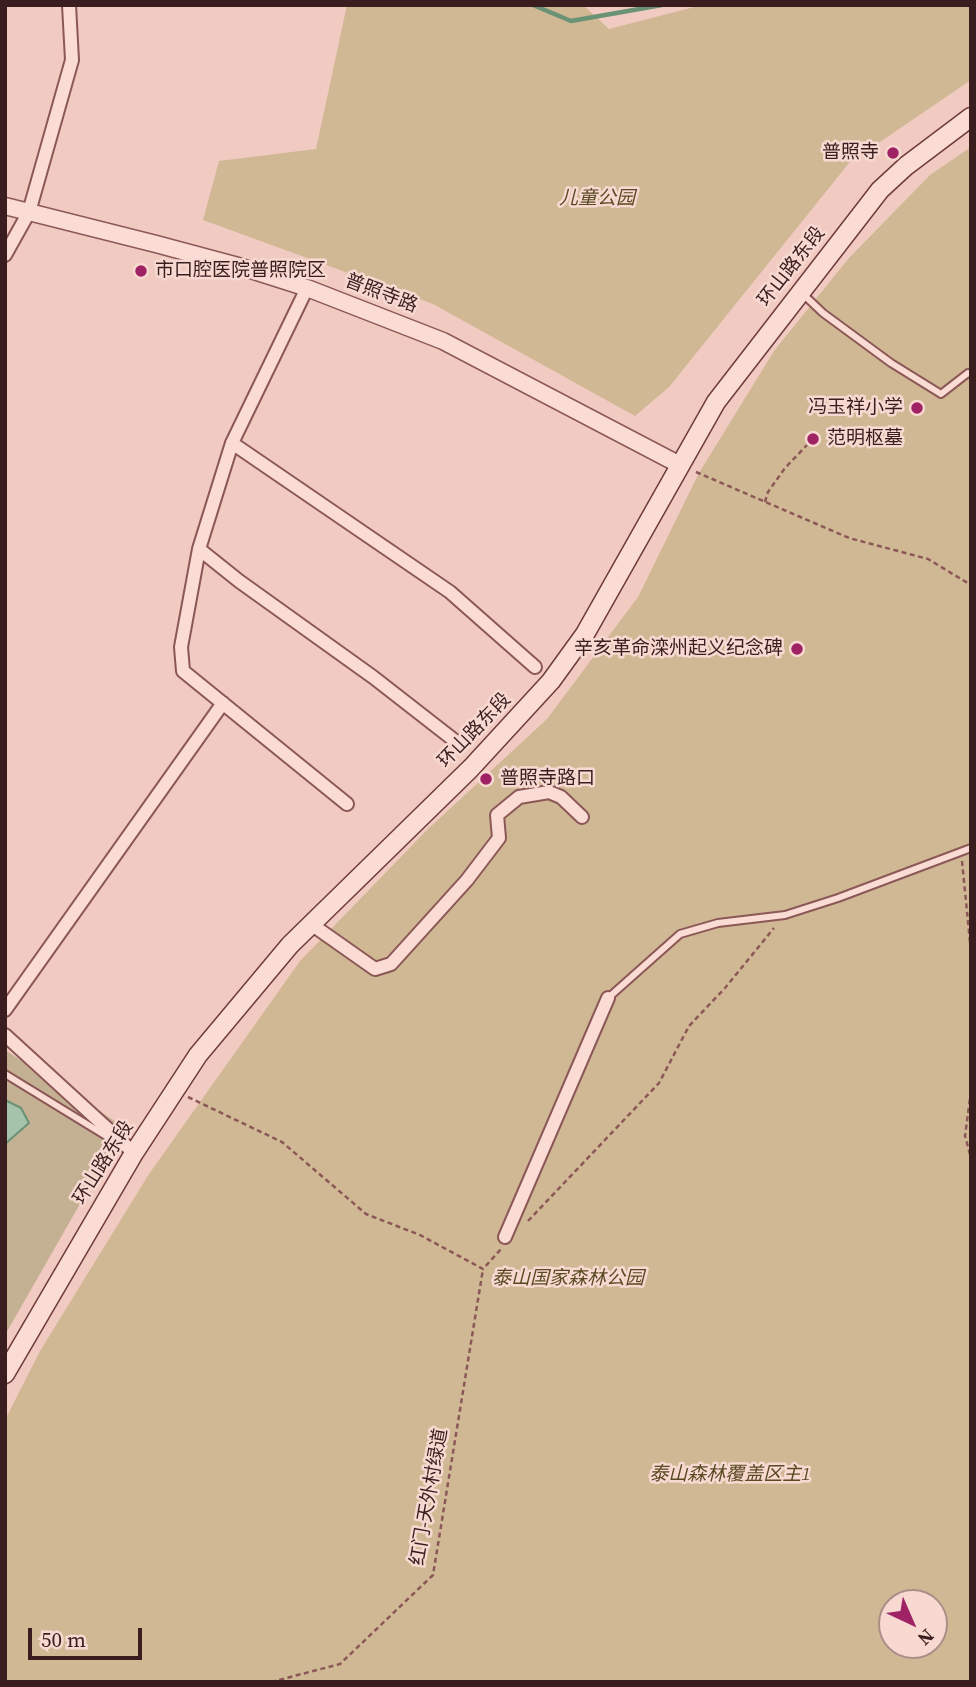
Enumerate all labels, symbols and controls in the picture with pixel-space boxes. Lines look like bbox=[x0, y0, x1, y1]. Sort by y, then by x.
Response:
place label: 普照寺 bbox=[822, 142, 879, 164]
marker: 普照寺 bbox=[885, 145, 901, 161]
park label: 儿童公园 bbox=[559, 188, 635, 210]
street label: 环山路东段 bbox=[754, 223, 830, 311]
place label: 市口腔医院普照院区 bbox=[155, 260, 326, 282]
marker: 市口腔医院普照院区 bbox=[133, 263, 149, 279]
street label: 普照寺路 bbox=[341, 270, 421, 318]
place label: 冯玉祥小学 bbox=[808, 397, 903, 419]
marker: 冯玉祥小学 bbox=[909, 400, 925, 416]
place label: 范明枢墓 bbox=[827, 428, 903, 450]
marker: 范明枢墓 bbox=[805, 431, 821, 447]
place label: 辛亥革命滦州起义纪念碑 bbox=[574, 638, 783, 660]
marker: 辛亥革命滦州起义纪念碑 bbox=[789, 641, 805, 657]
street label: 环山路东段 bbox=[434, 689, 516, 773]
place label: 普照寺路口 bbox=[500, 768, 595, 790]
marker: 普照寺路口 bbox=[478, 771, 494, 787]
street label: 环山路东段 bbox=[69, 1117, 139, 1209]
park label: 泰山国家森林公园 bbox=[492, 1268, 644, 1290]
street label: 红门-天外村绿道 bbox=[407, 1427, 453, 1567]
park label: 泰山森林覆盖区主1 bbox=[649, 1464, 811, 1486]
north arrow bbox=[878, 1589, 948, 1659]
scale bar bbox=[32, 1614, 145, 1658]
text: N bbox=[912, 1624, 940, 1652]
text: 50 m bbox=[41, 1625, 86, 1654]

